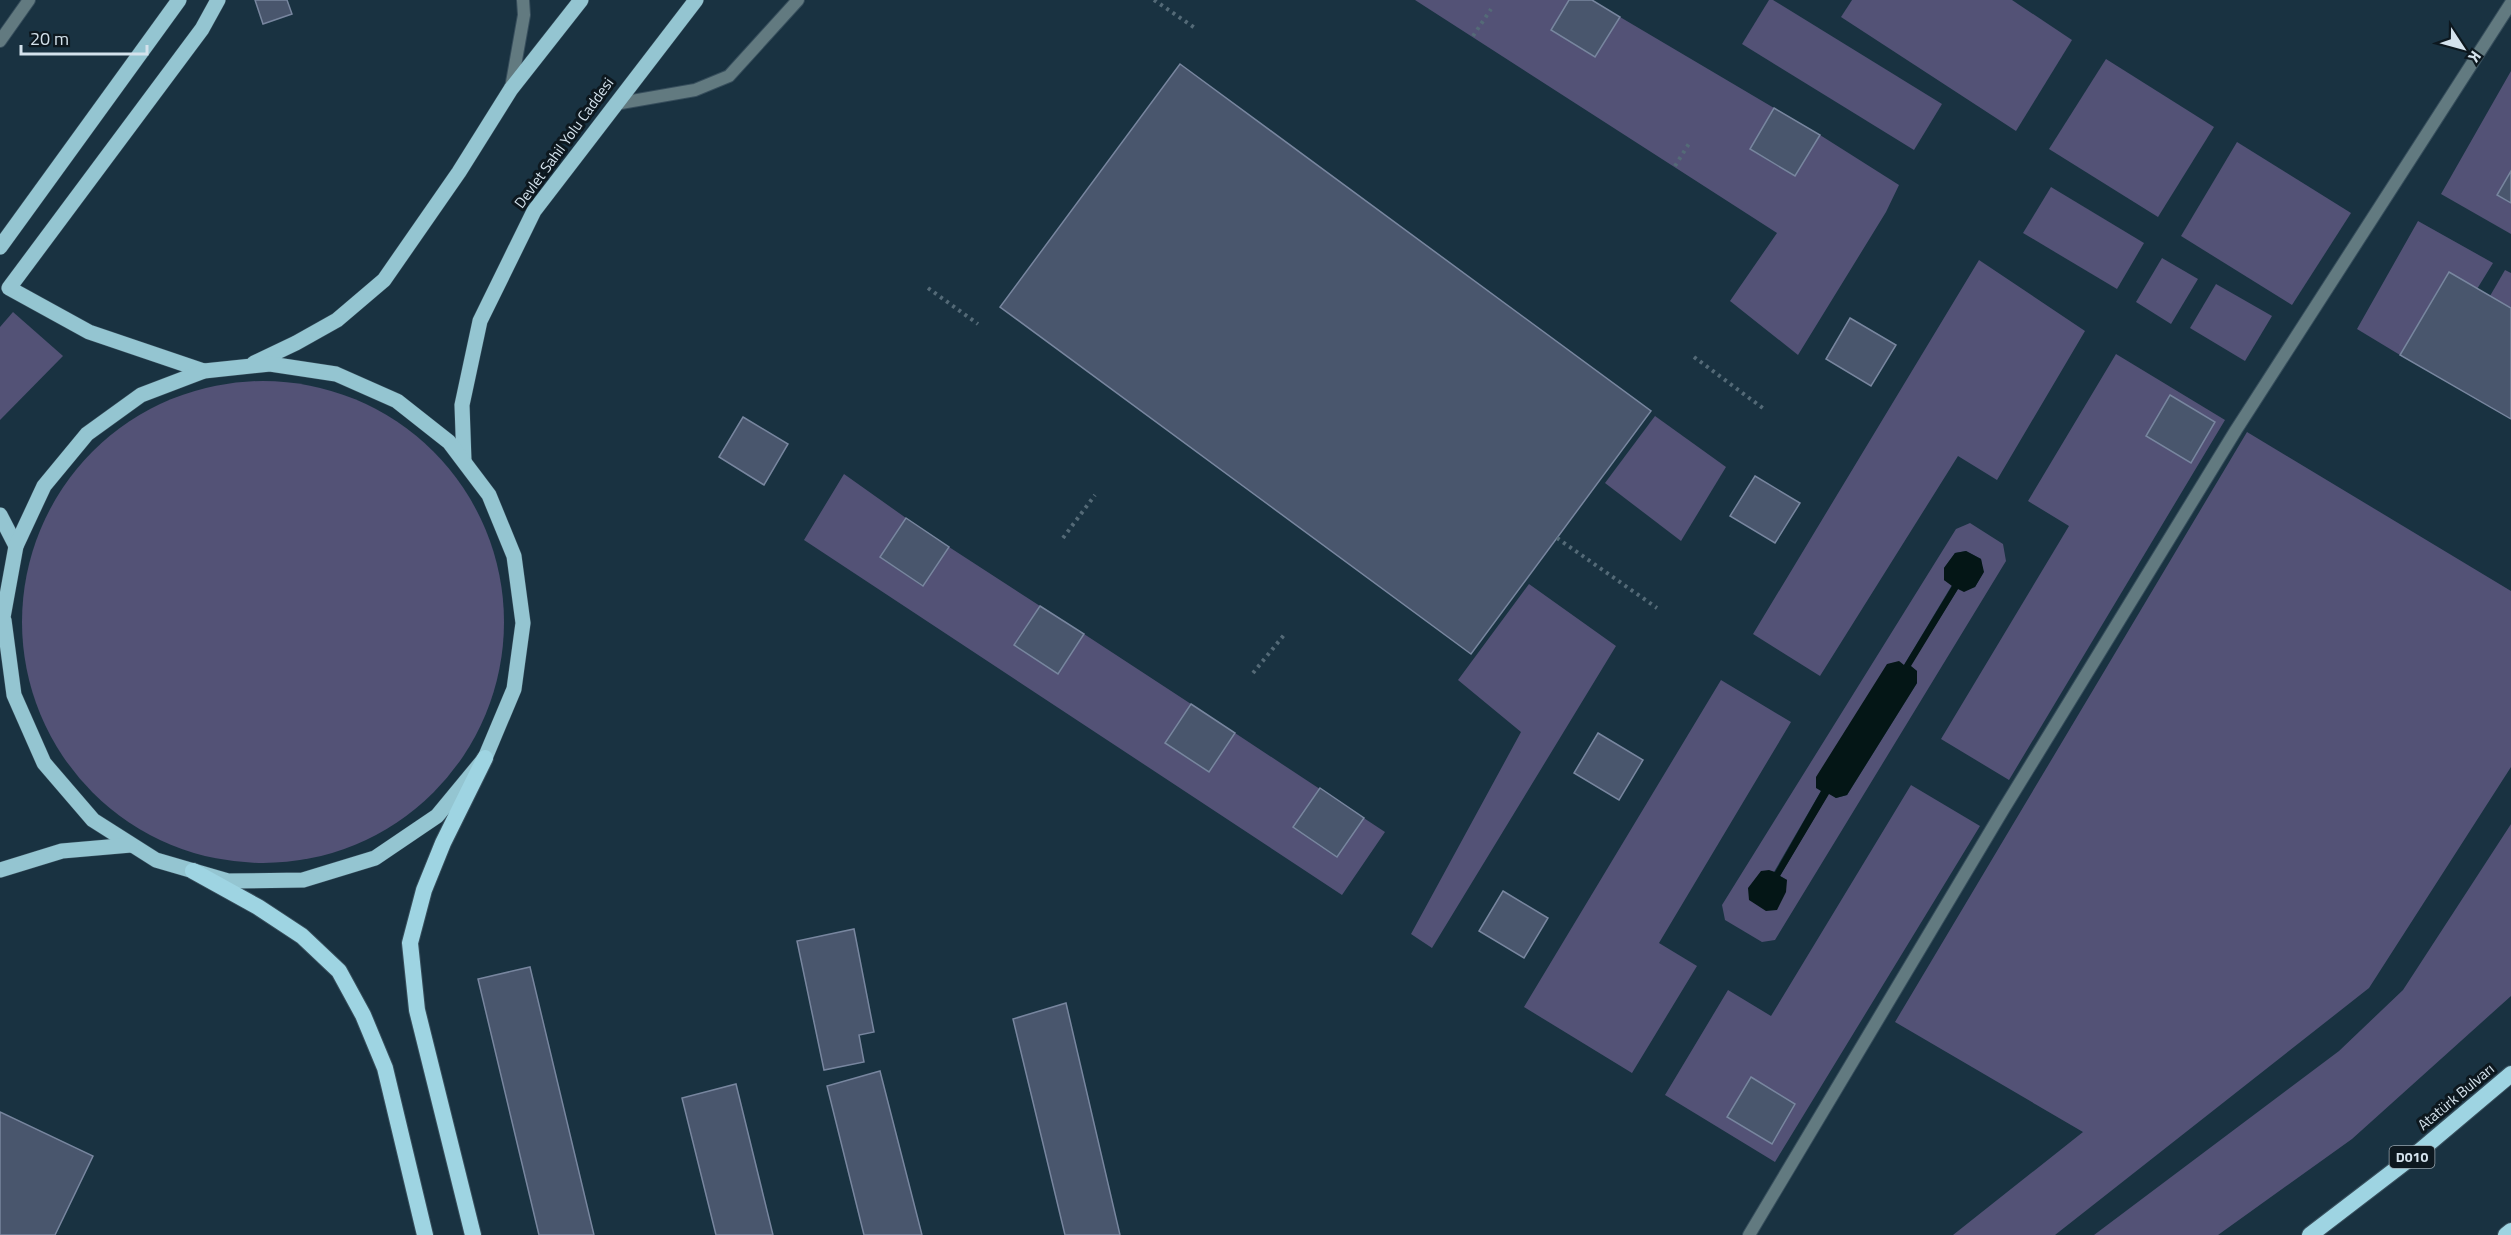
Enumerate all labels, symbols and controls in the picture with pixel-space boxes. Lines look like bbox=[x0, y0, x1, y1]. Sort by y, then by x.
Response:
scale bar bbox=[21, 18, 147, 56]
north arrow bbox=[2433, 18, 2493, 78]
text: 20 m bbox=[30, 25, 69, 52]
text: K bbox=[2462, 46, 2488, 68]
street label: Devlet Sahil Yolu Caddesi bbox=[508, 73, 619, 213]
street label: Atatürk Bulvarı bbox=[2412, 1058, 2499, 1136]
road number: D010 bbox=[2390, 1146, 2434, 1168]

